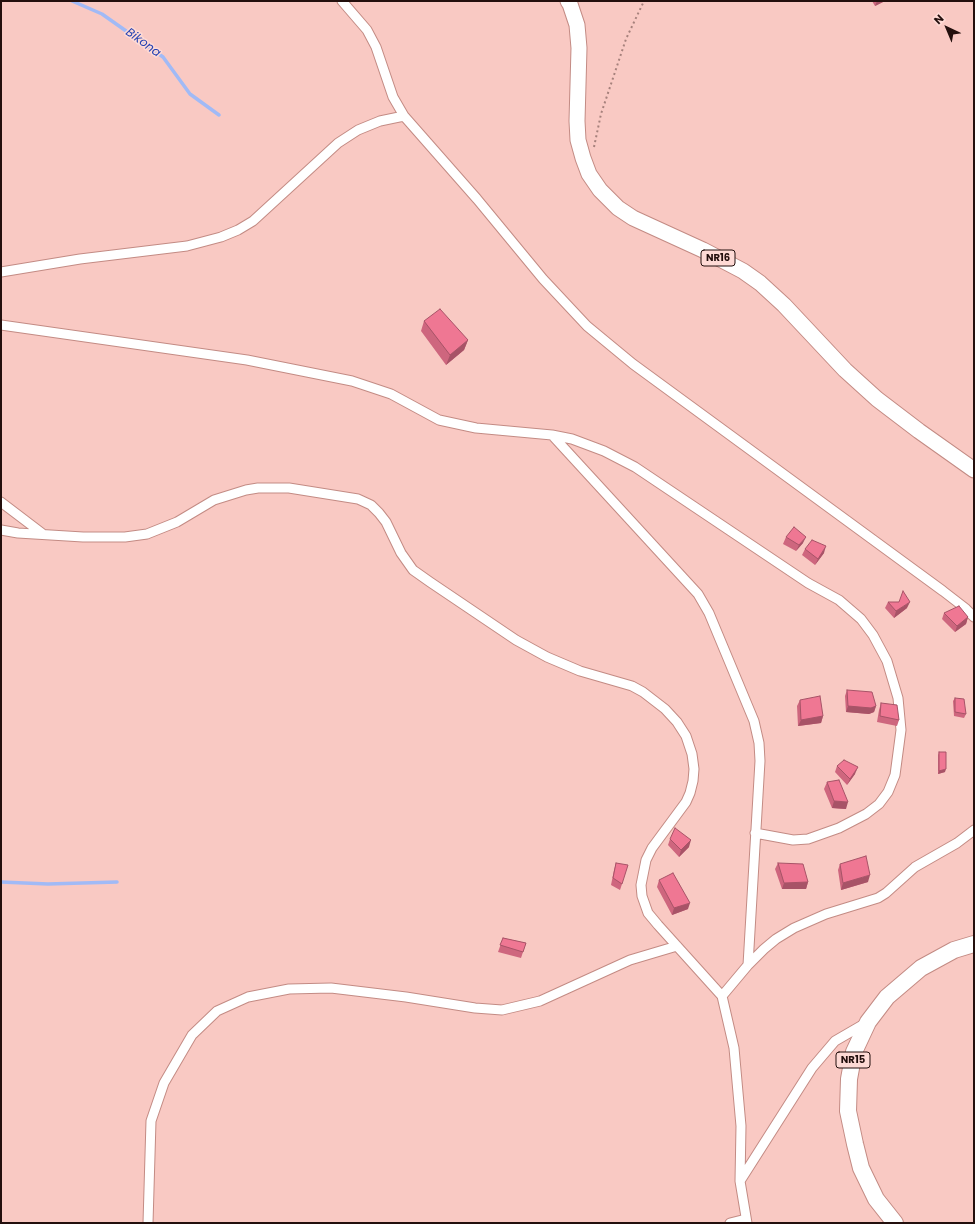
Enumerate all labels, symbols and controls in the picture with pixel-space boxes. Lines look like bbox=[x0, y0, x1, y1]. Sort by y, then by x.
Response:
north arrow bbox=[927, 8, 967, 48]
text: N bbox=[930, 11, 947, 28]
water label: Bikona bbox=[123, 25, 163, 61]
road number: NR16 bbox=[701, 250, 735, 266]
road number: NR15 bbox=[836, 1052, 870, 1068]

